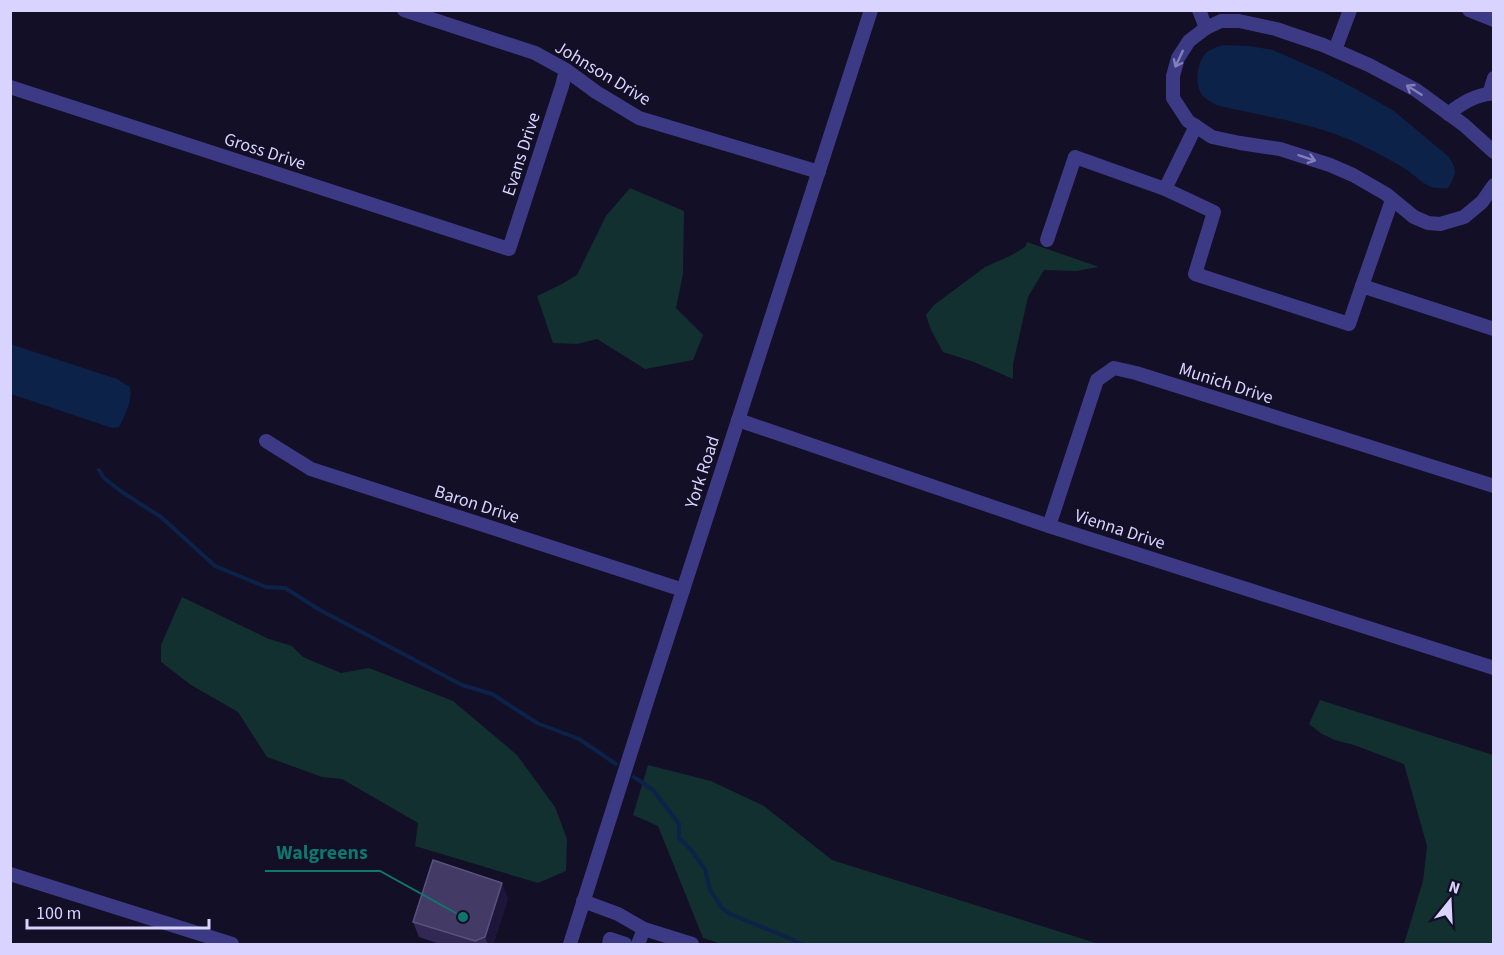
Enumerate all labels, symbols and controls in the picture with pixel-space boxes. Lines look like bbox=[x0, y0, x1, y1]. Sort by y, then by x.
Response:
street label: Johnson Drive bbox=[550, 35, 655, 112]
one-way arrow bbox=[1173, 49, 1185, 67]
one-way arrow bbox=[1406, 84, 1423, 96]
street label: Evans Drive bbox=[496, 109, 547, 199]
street label: Gross Drive bbox=[221, 127, 309, 176]
one-way arrow bbox=[1297, 153, 1316, 164]
street label: Munich Drive bbox=[1175, 356, 1276, 410]
street label: York Road bbox=[679, 433, 726, 513]
street label: Baron Drive bbox=[431, 479, 523, 530]
street label: Vienna Drive bbox=[1071, 503, 1168, 556]
callout: Walgreens bbox=[265, 833, 380, 871]
text: Walgreens bbox=[276, 839, 368, 867]
north arrow bbox=[1420, 871, 1480, 931]
text: N bbox=[1446, 876, 1463, 900]
scale bar bbox=[27, 892, 208, 930]
text: 100 m bbox=[36, 901, 81, 926]

